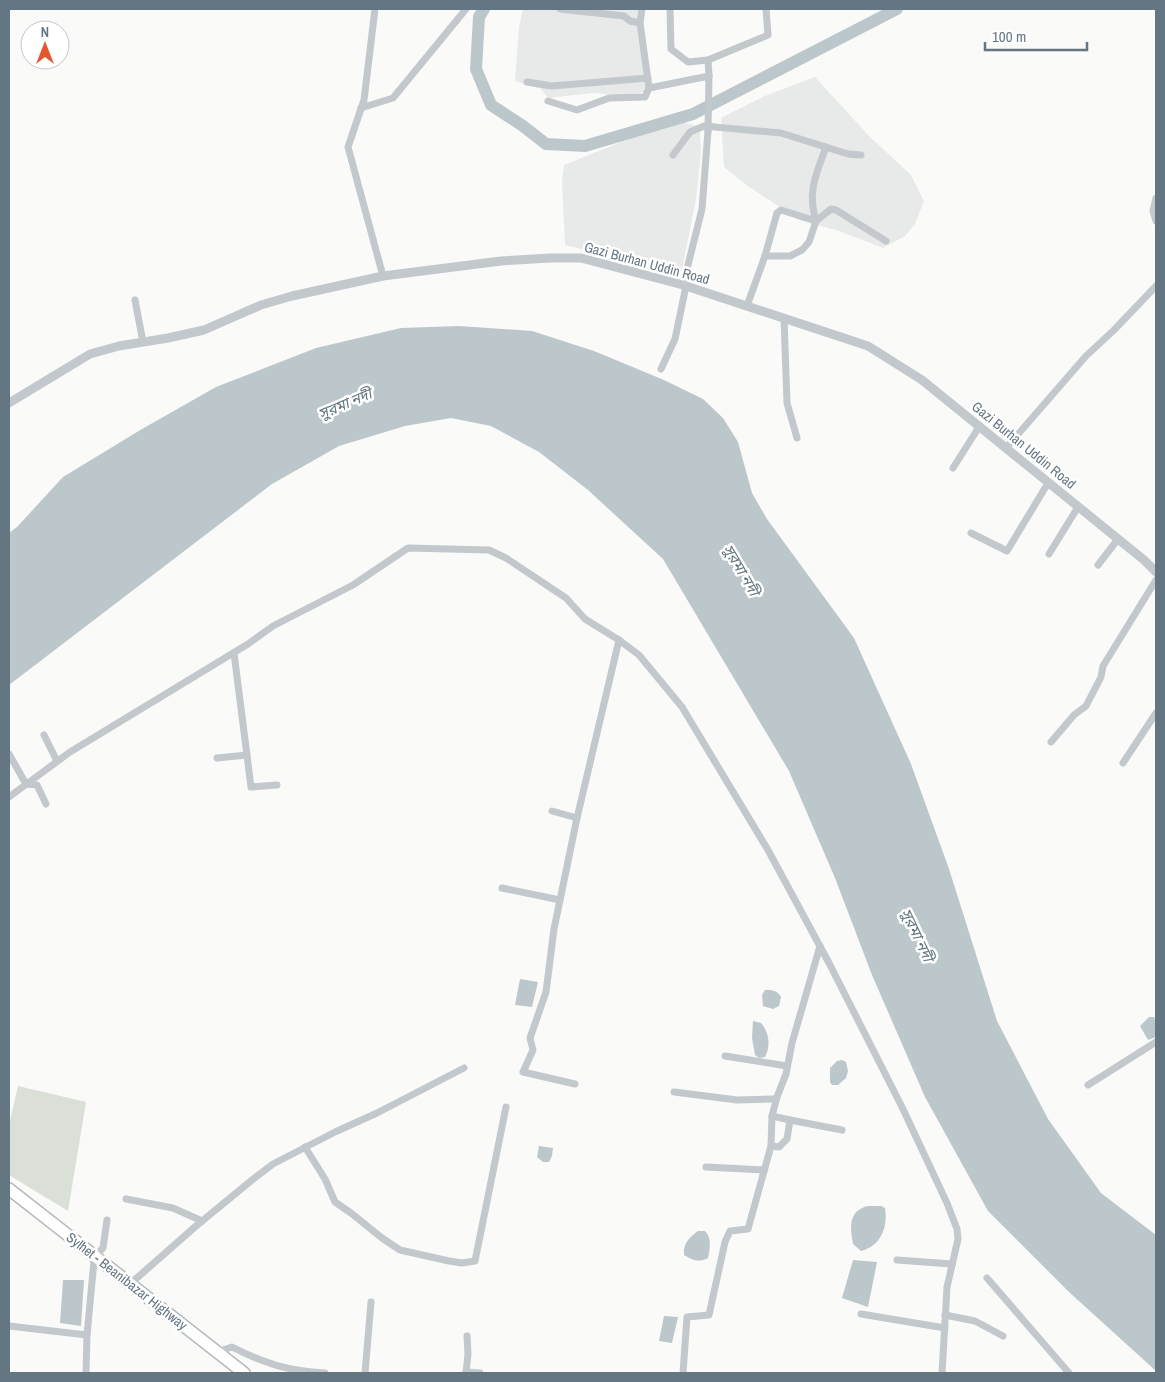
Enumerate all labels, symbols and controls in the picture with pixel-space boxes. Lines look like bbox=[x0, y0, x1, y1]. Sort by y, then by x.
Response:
north arrow bbox=[20, 20, 70, 70]
scale bar bbox=[985, 20, 1088, 52]
text: N bbox=[41, 23, 49, 41]
text: 100 m bbox=[992, 26, 1026, 47]
street label: Gazi Burhan Uddin Road bbox=[582, 238, 712, 288]
water label: সুরমা নদী bbox=[315, 382, 378, 424]
street label: Gazi Burhan Uddin Road bbox=[968, 397, 1080, 493]
water label: সুরমা নদী bbox=[718, 540, 766, 602]
water label: সুরমা নদী bbox=[896, 905, 940, 967]
street label: Sylhet - Beanibazar Highway bbox=[63, 1228, 191, 1334]

